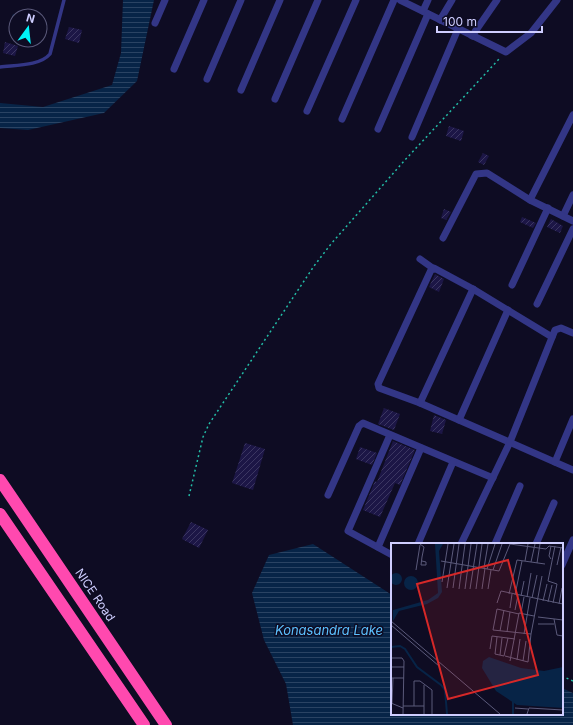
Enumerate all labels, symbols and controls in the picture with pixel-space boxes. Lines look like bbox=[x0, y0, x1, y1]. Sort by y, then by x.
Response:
north arrow bbox=[8, 8, 48, 48]
scale bar bbox=[437, 8, 542, 34]
text: N bbox=[25, 10, 36, 26]
text: 100 m bbox=[443, 14, 477, 29]
inset map bbox=[391, 543, 563, 715]
street label: NICE Road bbox=[72, 565, 119, 624]
water label: Konasandra Lake bbox=[275, 622, 383, 638]

